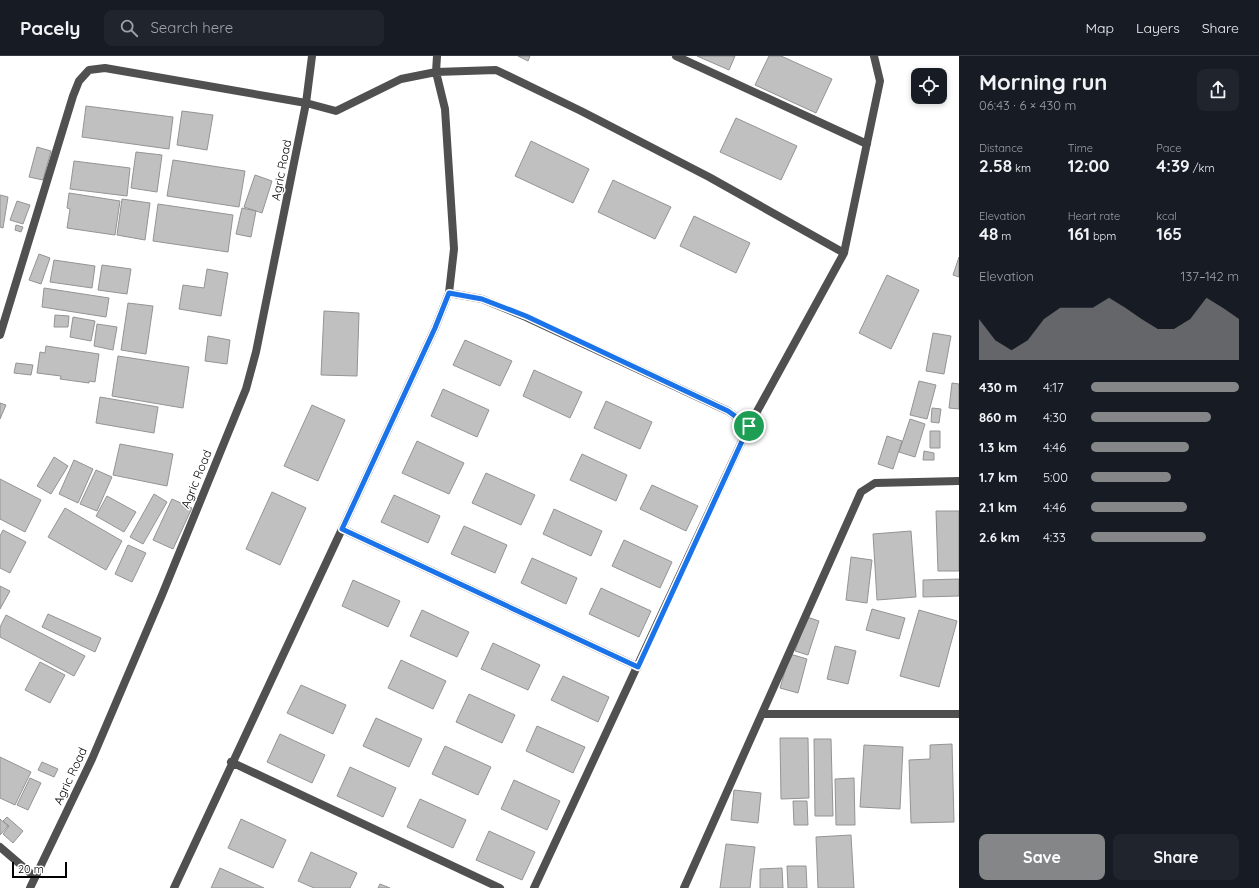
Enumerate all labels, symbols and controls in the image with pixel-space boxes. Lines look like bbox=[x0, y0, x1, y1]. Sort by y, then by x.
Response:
search box bbox=[104, 10, 384, 46]
text: Pacely bbox=[20, 16, 80, 40]
icon: search bbox=[118, 17, 140, 39]
text: Search here bbox=[150, 18, 233, 37]
text: Map bbox=[1085, 19, 1114, 37]
text: Layers bbox=[1136, 19, 1180, 37]
text: Share bbox=[1202, 19, 1239, 37]
map controls bbox=[911, 68, 947, 104]
button: locate bbox=[911, 68, 947, 104]
text: Morning run bbox=[979, 68, 1107, 96]
button: share bbox=[1197, 69, 1239, 111]
text: 06:43 · 6 × 430 m bbox=[979, 97, 1076, 113]
street label: Agric Road bbox=[268, 138, 294, 202]
text: Distance bbox=[979, 141, 1023, 155]
text: Time bbox=[1068, 141, 1093, 155]
text: Pace bbox=[1156, 141, 1181, 155]
text: 2.58 bbox=[979, 155, 1012, 176]
text: 12:00 bbox=[1068, 155, 1109, 176]
text: 4:39 bbox=[1156, 155, 1190, 176]
text: km bbox=[1012, 161, 1031, 175]
text: /km bbox=[1190, 161, 1214, 175]
text: Elevation bbox=[979, 209, 1025, 223]
text: Heart rate bbox=[1068, 209, 1120, 223]
text: kcal bbox=[1156, 209, 1177, 223]
text: 48 bbox=[979, 223, 998, 244]
text: 161 bbox=[1068, 223, 1090, 244]
text: 165 bbox=[1156, 223, 1182, 244]
text: m bbox=[998, 229, 1011, 243]
text: bpm bbox=[1090, 229, 1116, 243]
text: Elevation bbox=[979, 268, 1034, 284]
text: 137–142 m bbox=[1181, 268, 1239, 284]
text: 430 m bbox=[979, 379, 1017, 395]
text: 4:17 bbox=[1043, 379, 1064, 395]
pin bbox=[732, 409, 766, 443]
text: 860 m bbox=[979, 409, 1017, 425]
text: 4:30 bbox=[1043, 409, 1067, 425]
icon: arrive bbox=[738, 415, 760, 437]
text: 1.3 km bbox=[979, 439, 1017, 455]
text: 4:46 bbox=[1043, 439, 1066, 455]
street label: Agric Road bbox=[177, 448, 215, 510]
text: 1.7 km bbox=[979, 469, 1017, 485]
text: 5:00 bbox=[1043, 469, 1068, 485]
text: 2.1 km bbox=[979, 499, 1017, 515]
text: 4:46 bbox=[1043, 499, 1066, 515]
text: 2.6 km bbox=[979, 529, 1020, 545]
text: 4:33 bbox=[1043, 529, 1066, 545]
street label: Agric Road bbox=[50, 745, 90, 807]
button: Save bbox=[979, 834, 1105, 880]
button: Share bbox=[1113, 834, 1239, 880]
scale bar bbox=[12, 860, 67, 879]
text: 20 m bbox=[18, 862, 44, 876]

